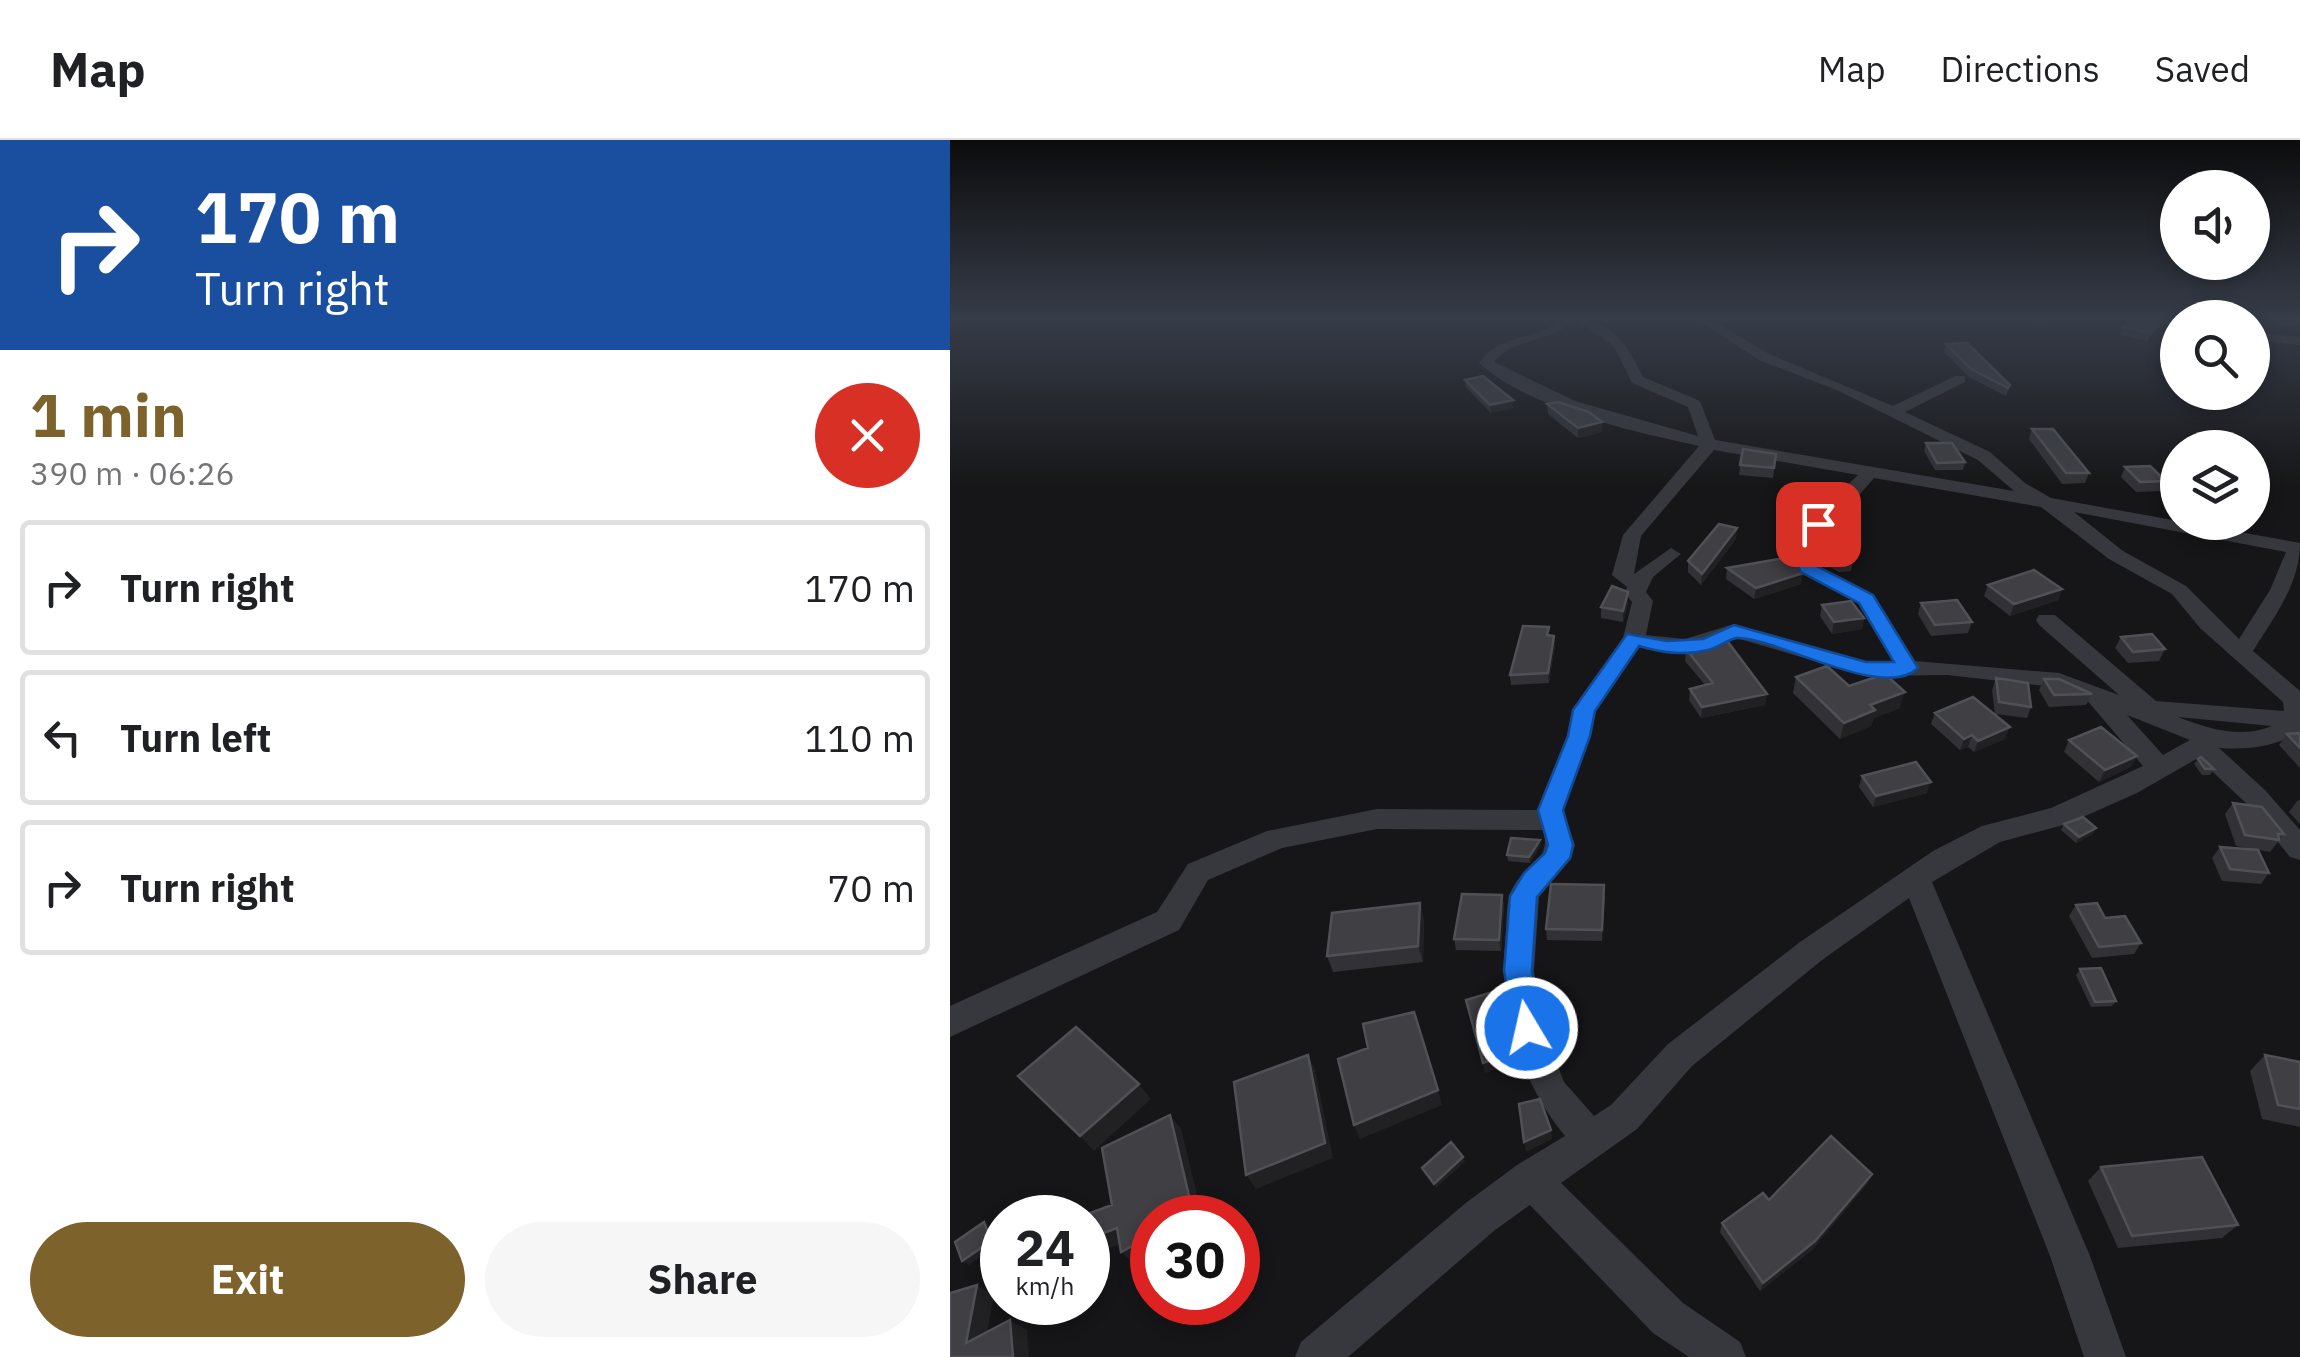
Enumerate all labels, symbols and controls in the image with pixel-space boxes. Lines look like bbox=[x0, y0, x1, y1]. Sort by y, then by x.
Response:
text: Map bbox=[50, 38, 146, 100]
text: Map bbox=[1818, 46, 1886, 92]
text: Directions bbox=[1941, 46, 2100, 92]
text: Saved bbox=[2155, 46, 2250, 92]
map controls bbox=[2160, 170, 2270, 540]
button: sound bbox=[2160, 170, 2270, 280]
text: 170 m bbox=[195, 171, 400, 262]
icon: right bbox=[30, 180, 160, 310]
text: Turn right bbox=[195, 259, 390, 317]
button: search bbox=[2160, 300, 2270, 410]
text: 1 min bbox=[30, 375, 187, 454]
button: close bbox=[815, 383, 920, 488]
button: layers bbox=[2160, 430, 2270, 540]
text: 390 m · 06:26 bbox=[30, 452, 235, 494]
pin bbox=[1776, 482, 1861, 567]
icon: arrive bbox=[1791, 497, 1846, 552]
icon: right bbox=[35, 560, 90, 615]
text: Turn right bbox=[120, 563, 295, 612]
text: 170 m bbox=[804, 563, 915, 612]
icon: left bbox=[35, 710, 90, 765]
text: Turn left bbox=[120, 713, 271, 762]
text: 110 m bbox=[804, 713, 915, 762]
icon: right bbox=[35, 860, 90, 915]
text: Turn right bbox=[120, 863, 295, 912]
text: 70 m bbox=[827, 863, 915, 912]
position arrow bbox=[1475, 976, 1579, 1080]
speed limit sign: 30 bbox=[1130, 1195, 1260, 1325]
text: 24 bbox=[1015, 1215, 1075, 1280]
button: Exit bbox=[30, 1222, 465, 1337]
button: Share bbox=[485, 1222, 920, 1337]
text: km/h bbox=[1016, 1269, 1074, 1302]

